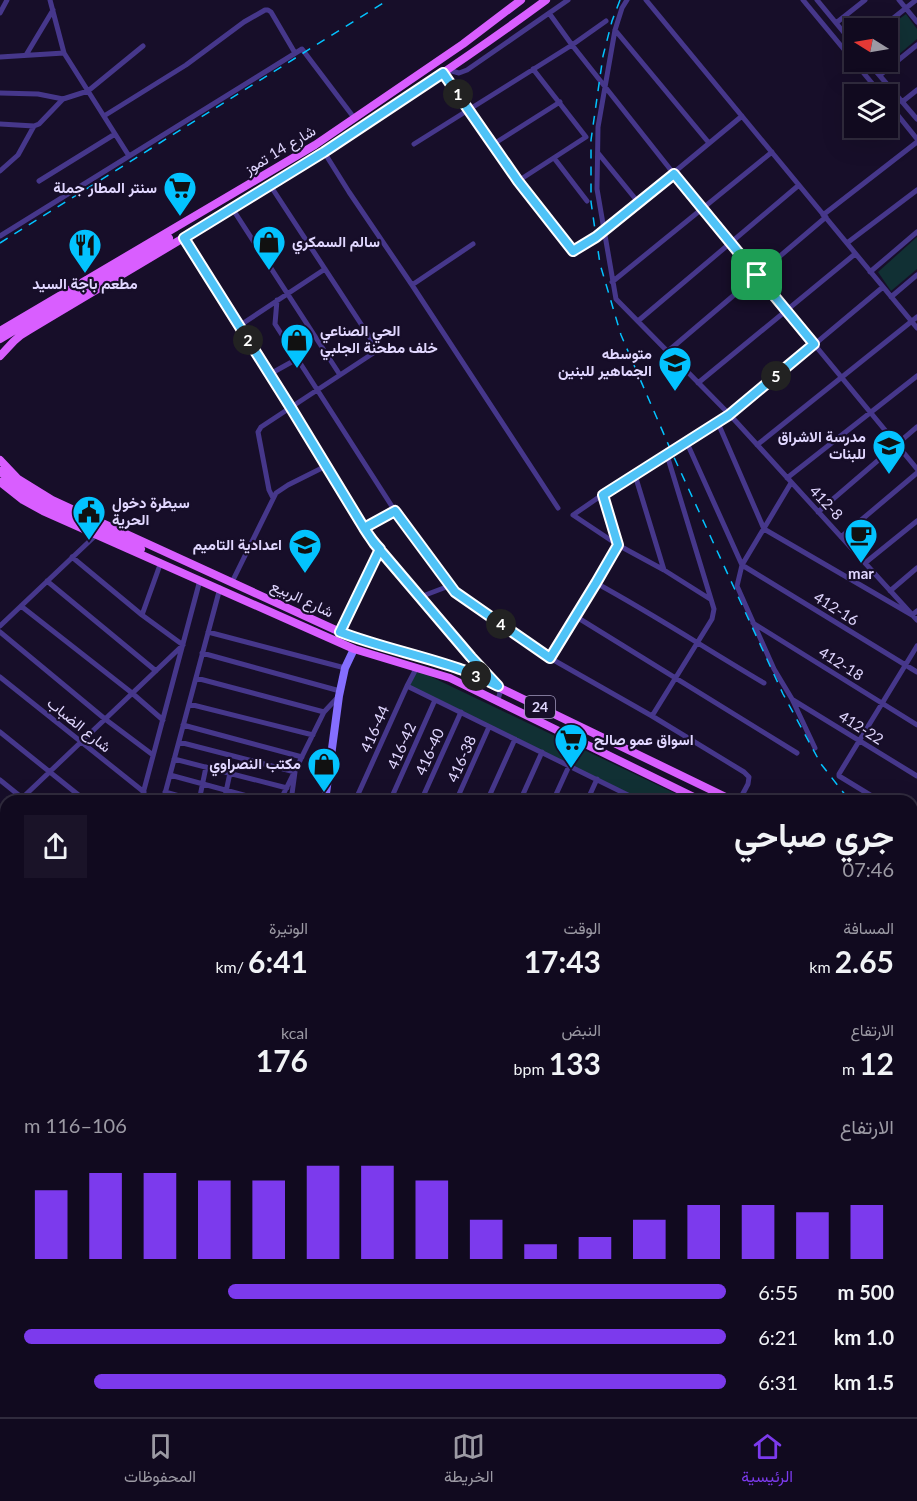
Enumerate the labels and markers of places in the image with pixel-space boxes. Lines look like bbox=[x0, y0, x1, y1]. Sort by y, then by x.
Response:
pin: 1 bbox=[443, 79, 473, 109]
supermarket icon: سنتر المطار جملة bbox=[162, 170, 198, 217]
place label: سنتر المطار جملة bbox=[53, 178, 157, 197]
shop icon: سالم السمكري bbox=[251, 224, 287, 271]
restaurant icon: مطعم باجة السيد bbox=[67, 227, 103, 274]
place label: سالم السمكري bbox=[292, 232, 380, 255]
pin bbox=[731, 249, 782, 300]
place label: مطعم باجة السيد bbox=[32, 274, 138, 294]
place label: الحي الصناعي خلف مطحنة الجلبي bbox=[320, 321, 438, 361]
shop icon: الحي الصناعي خلف مطحنة الجلبي bbox=[279, 322, 315, 369]
pin: 2 bbox=[233, 325, 263, 355]
place label: متوسطه الجماهير للبنين bbox=[558, 344, 652, 380]
school or university icon: متوسطه الجماهير للبنين bbox=[657, 345, 693, 392]
pin: 5 bbox=[761, 361, 791, 391]
place label: مدرسة الاشراق للبنات bbox=[778, 427, 866, 463]
school or university icon: مدرسة الاشراق للبنات bbox=[871, 428, 907, 475]
place label: سيطرة دخول الحرية bbox=[112, 493, 190, 529]
public building icon: سيطرة دخول الحرية bbox=[71, 494, 107, 541]
cafe icon: mar bbox=[843, 517, 879, 564]
school or university icon: اعدادية التاميم bbox=[287, 527, 323, 574]
place label: اعدادية التاميم bbox=[193, 535, 282, 555]
place label: mar bbox=[848, 564, 874, 582]
pin: 4 bbox=[486, 609, 516, 639]
pin: 3 bbox=[461, 661, 491, 691]
supermarket icon: اسواق عمو صالح bbox=[553, 722, 589, 769]
place label: اسواق عمو صالح bbox=[594, 730, 694, 750]
shop icon: مكتب النصراوي bbox=[306, 746, 342, 793]
place label: مكتب النصراوي bbox=[209, 754, 301, 777]

